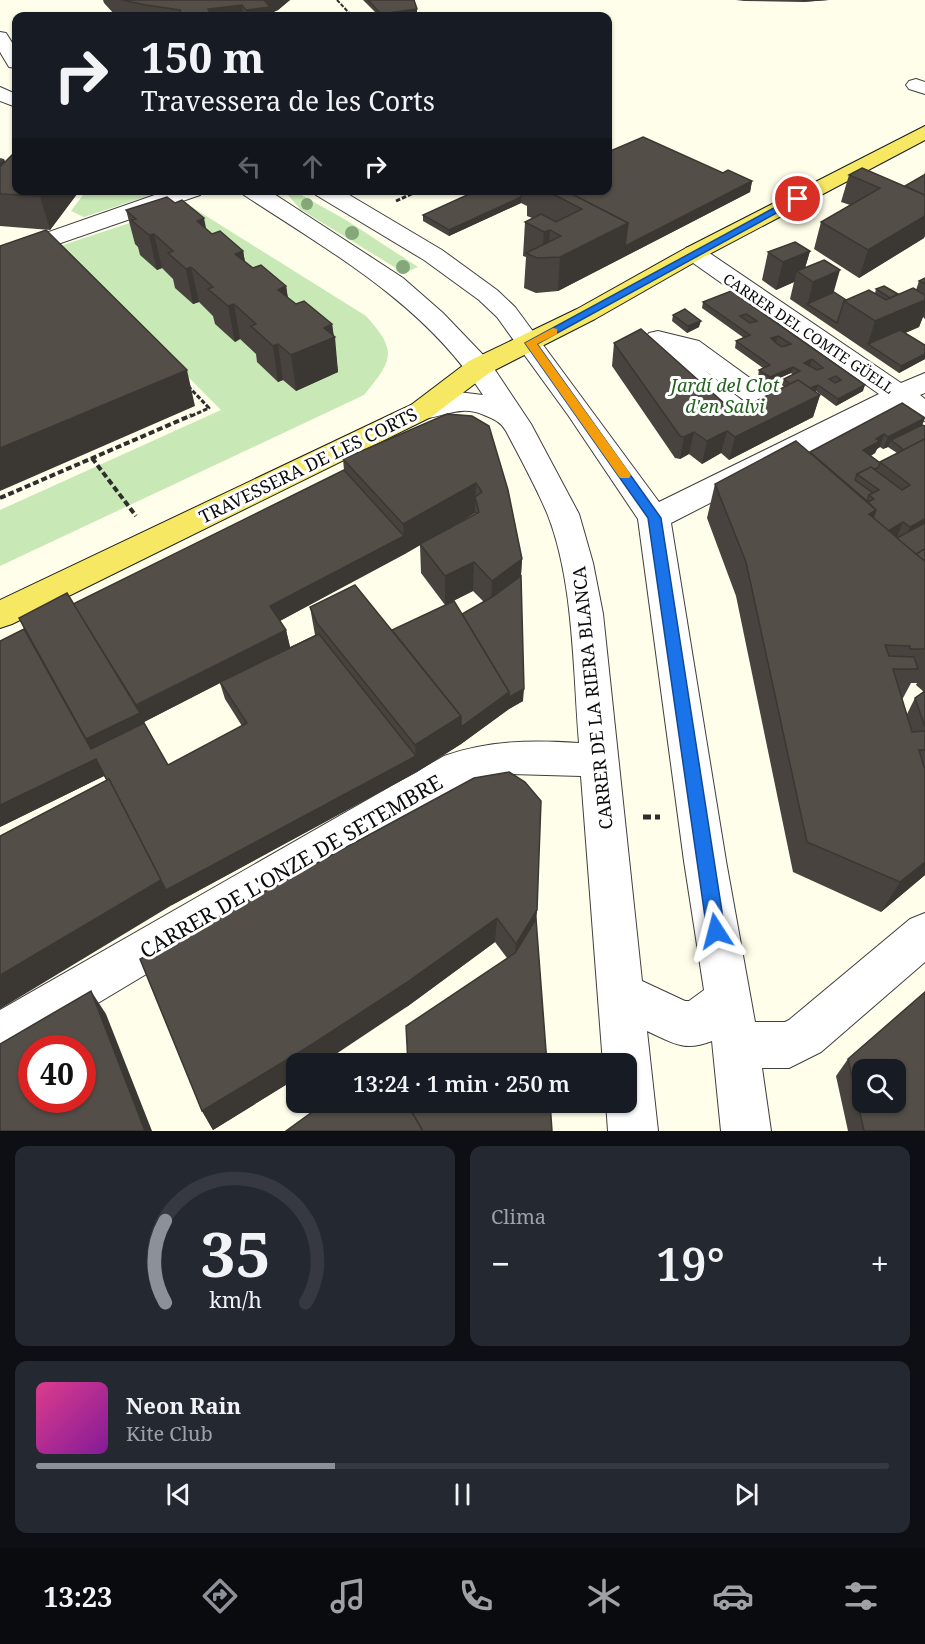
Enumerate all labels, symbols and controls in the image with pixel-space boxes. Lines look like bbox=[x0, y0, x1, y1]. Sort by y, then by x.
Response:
text: 150 m bbox=[141, 28, 265, 85]
icon: right bbox=[42, 36, 120, 114]
text: Travessera de les Corts bbox=[141, 82, 435, 119]
icon: left bbox=[233, 150, 266, 183]
icon: ahead bbox=[296, 150, 329, 183]
icon: right bbox=[359, 150, 392, 183]
pin bbox=[772, 173, 823, 224]
icon: arrive bbox=[781, 182, 814, 215]
street label: CARRER DEL COMTE GÜELL bbox=[720, 268, 898, 398]
park label: Jardí del Clot d'en Salvi bbox=[668, 373, 780, 418]
street label: TRAVESSERA DE LES CORTS bbox=[195, 402, 421, 528]
street label: CARRER DE LA RIERA BLANCA bbox=[566, 565, 618, 831]
street label: CARRER DE L'ONZE DE SETEMBRE bbox=[135, 768, 447, 964]
position arrow bbox=[684, 899, 748, 963]
speed limit sign: 40 bbox=[18, 1035, 96, 1113]
map controls bbox=[852, 1059, 906, 1113]
button: search bbox=[852, 1059, 906, 1113]
text: 13:24 · 1 min · 250 m bbox=[353, 1068, 570, 1098]
text: Clima bbox=[491, 1203, 546, 1230]
text: 35 bbox=[200, 1210, 270, 1295]
text: 19° bbox=[656, 1233, 725, 1294]
text: − bbox=[491, 1241, 510, 1286]
text: + bbox=[871, 1241, 889, 1286]
text: km/h bbox=[209, 1285, 262, 1314]
text: Neon Rain bbox=[126, 1390, 241, 1420]
text: Kite Club bbox=[126, 1420, 213, 1447]
icon: previous bbox=[162, 1478, 195, 1511]
icon: pause bbox=[446, 1478, 479, 1511]
icon: next bbox=[730, 1478, 763, 1511]
icon: directions bbox=[199, 1575, 241, 1617]
icon: music bbox=[327, 1575, 369, 1617]
icon: phone bbox=[455, 1575, 497, 1617]
icon: climate bbox=[583, 1575, 625, 1617]
icon: car bbox=[712, 1575, 754, 1617]
icon: filters bbox=[840, 1575, 882, 1617]
text: 13:23 bbox=[43, 1578, 112, 1615]

